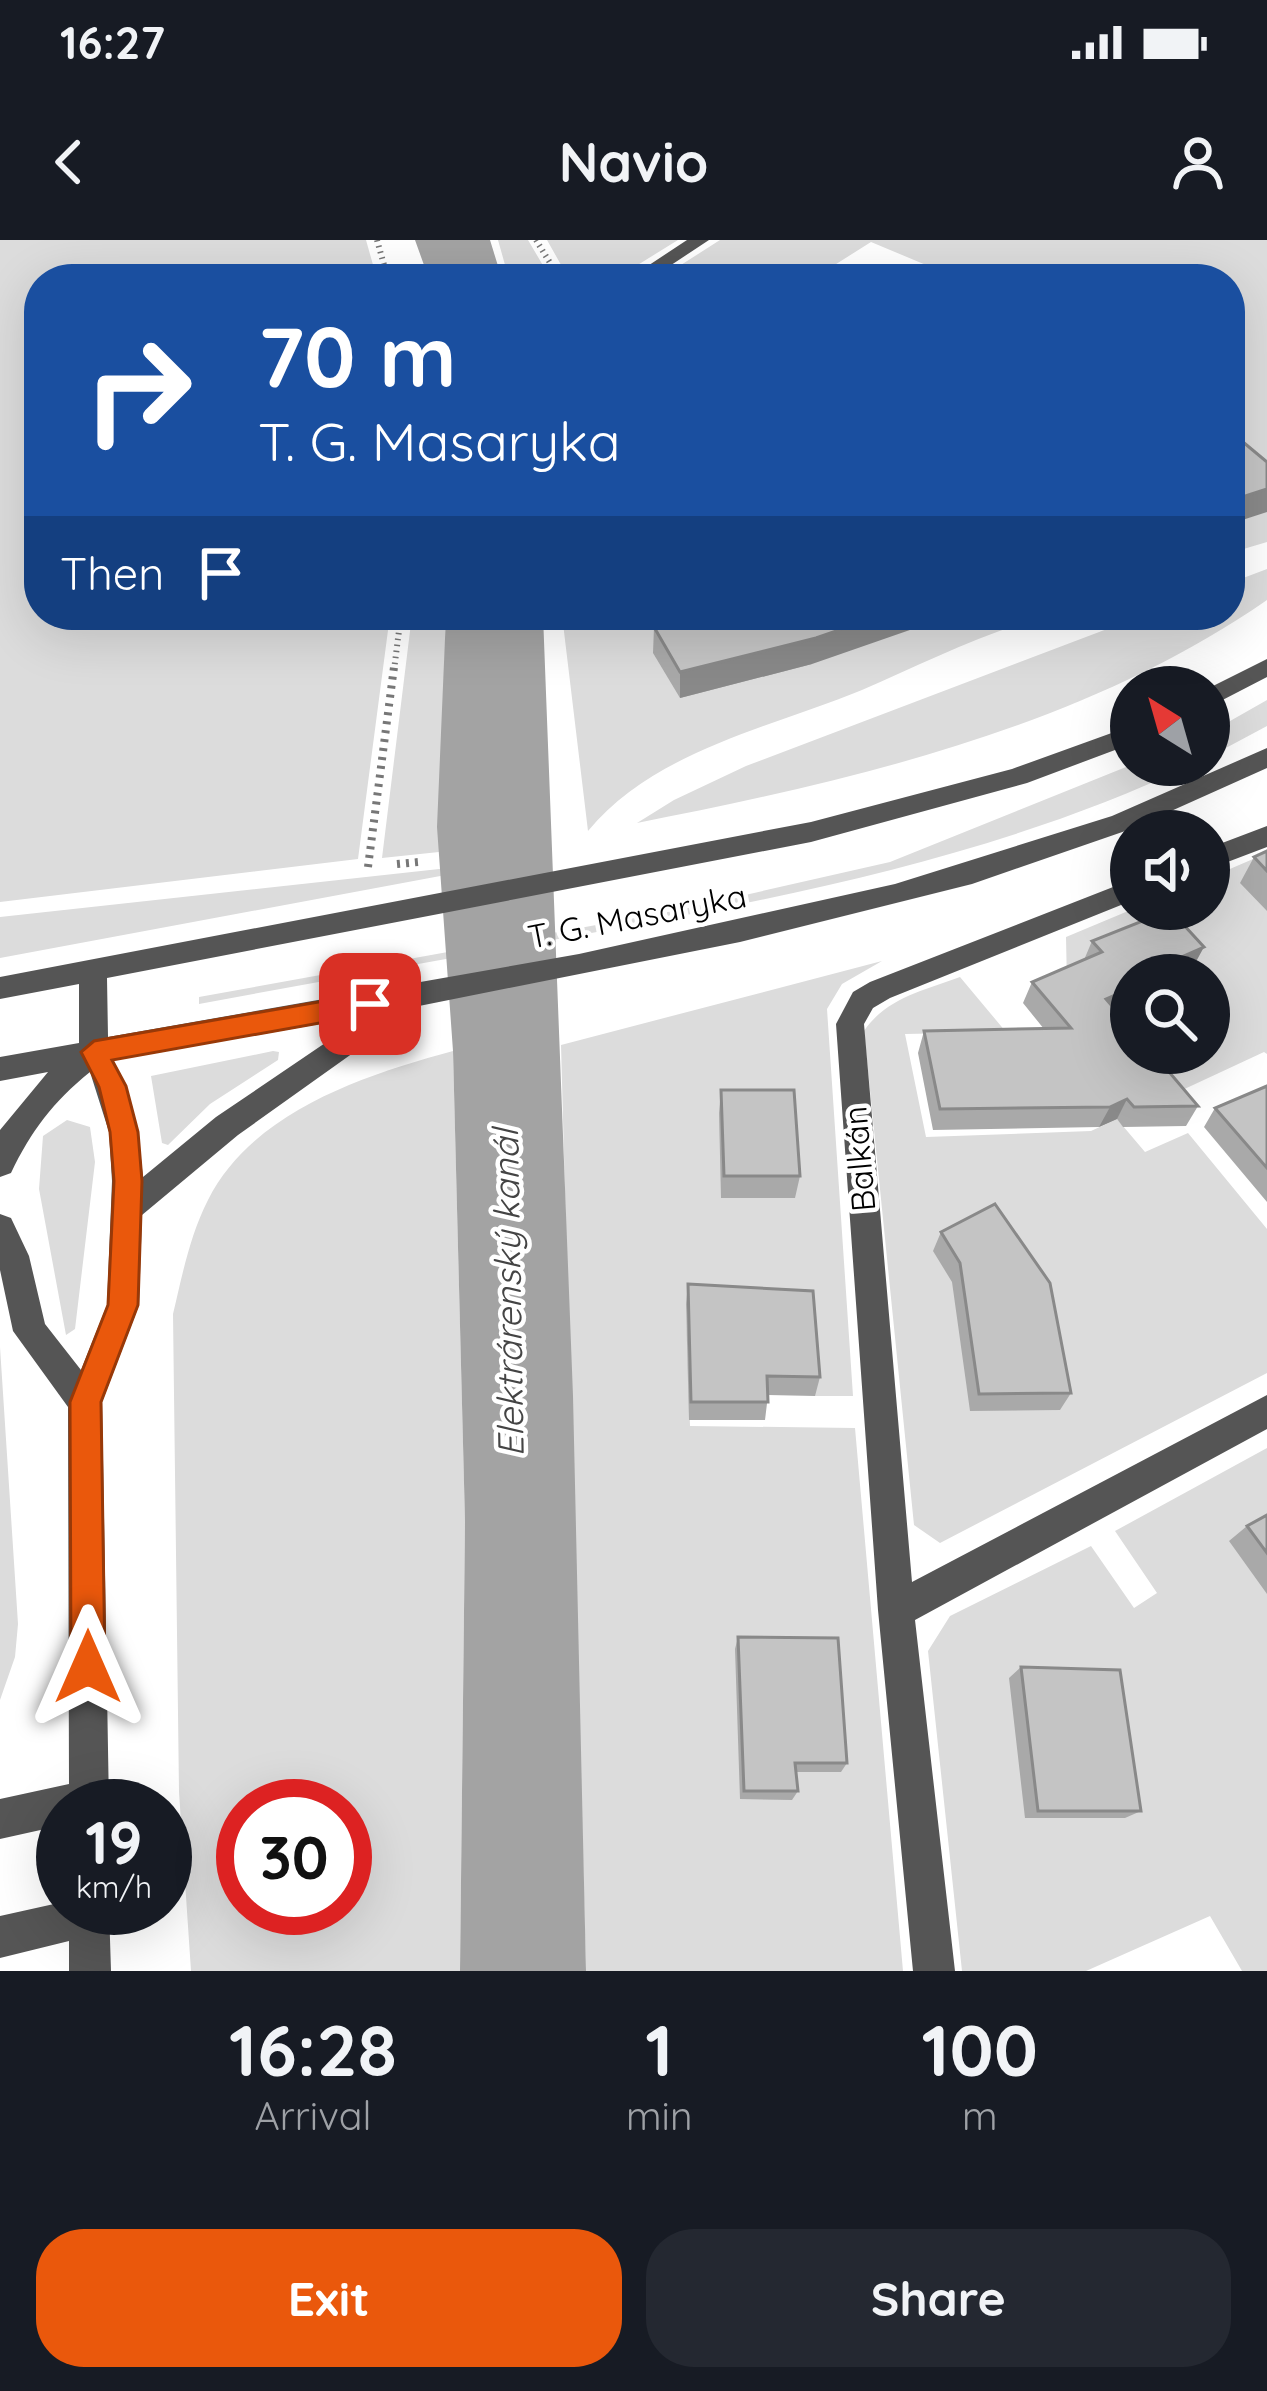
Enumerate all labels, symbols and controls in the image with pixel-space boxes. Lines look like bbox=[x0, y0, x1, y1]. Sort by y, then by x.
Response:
text: 16:27 bbox=[60, 14, 165, 70]
text: Navio bbox=[559, 128, 708, 196]
icon: back bbox=[36, 129, 102, 195]
icon: person bbox=[1165, 129, 1231, 195]
text: 70 m bbox=[258, 303, 457, 408]
icon: right bbox=[60, 312, 216, 468]
text: T. G. Masaryka bbox=[258, 407, 621, 475]
icon: arrive bbox=[188, 540, 254, 606]
text: Then bbox=[60, 545, 164, 601]
north arrow bbox=[1110, 666, 1230, 786]
map controls bbox=[1110, 666, 1230, 1074]
button: sound bbox=[1110, 810, 1230, 930]
street label: T. G. Masaryka bbox=[524, 874, 750, 957]
pin bbox=[319, 953, 421, 1055]
button: search bbox=[1110, 954, 1230, 1074]
icon: arrive bbox=[337, 971, 403, 1037]
street label: Balkán bbox=[833, 1105, 884, 1213]
water label: Elektrárenský kanál bbox=[482, 1125, 533, 1457]
position arrow bbox=[25, 1604, 151, 1730]
speed limit sign: 30 bbox=[216, 1779, 372, 1935]
text: 19 bbox=[85, 1804, 143, 1879]
text: km/h bbox=[76, 1868, 152, 1906]
text: 16:28 bbox=[229, 2004, 397, 2094]
text: 1 bbox=[645, 2004, 673, 2094]
text: 100 bbox=[922, 2004, 1038, 2094]
text: Arrival bbox=[255, 2091, 371, 2140]
text: min bbox=[626, 2091, 692, 2140]
text: m bbox=[962, 2091, 998, 2140]
button: Exit bbox=[36, 2229, 622, 2367]
button: Share bbox=[646, 2229, 1231, 2367]

